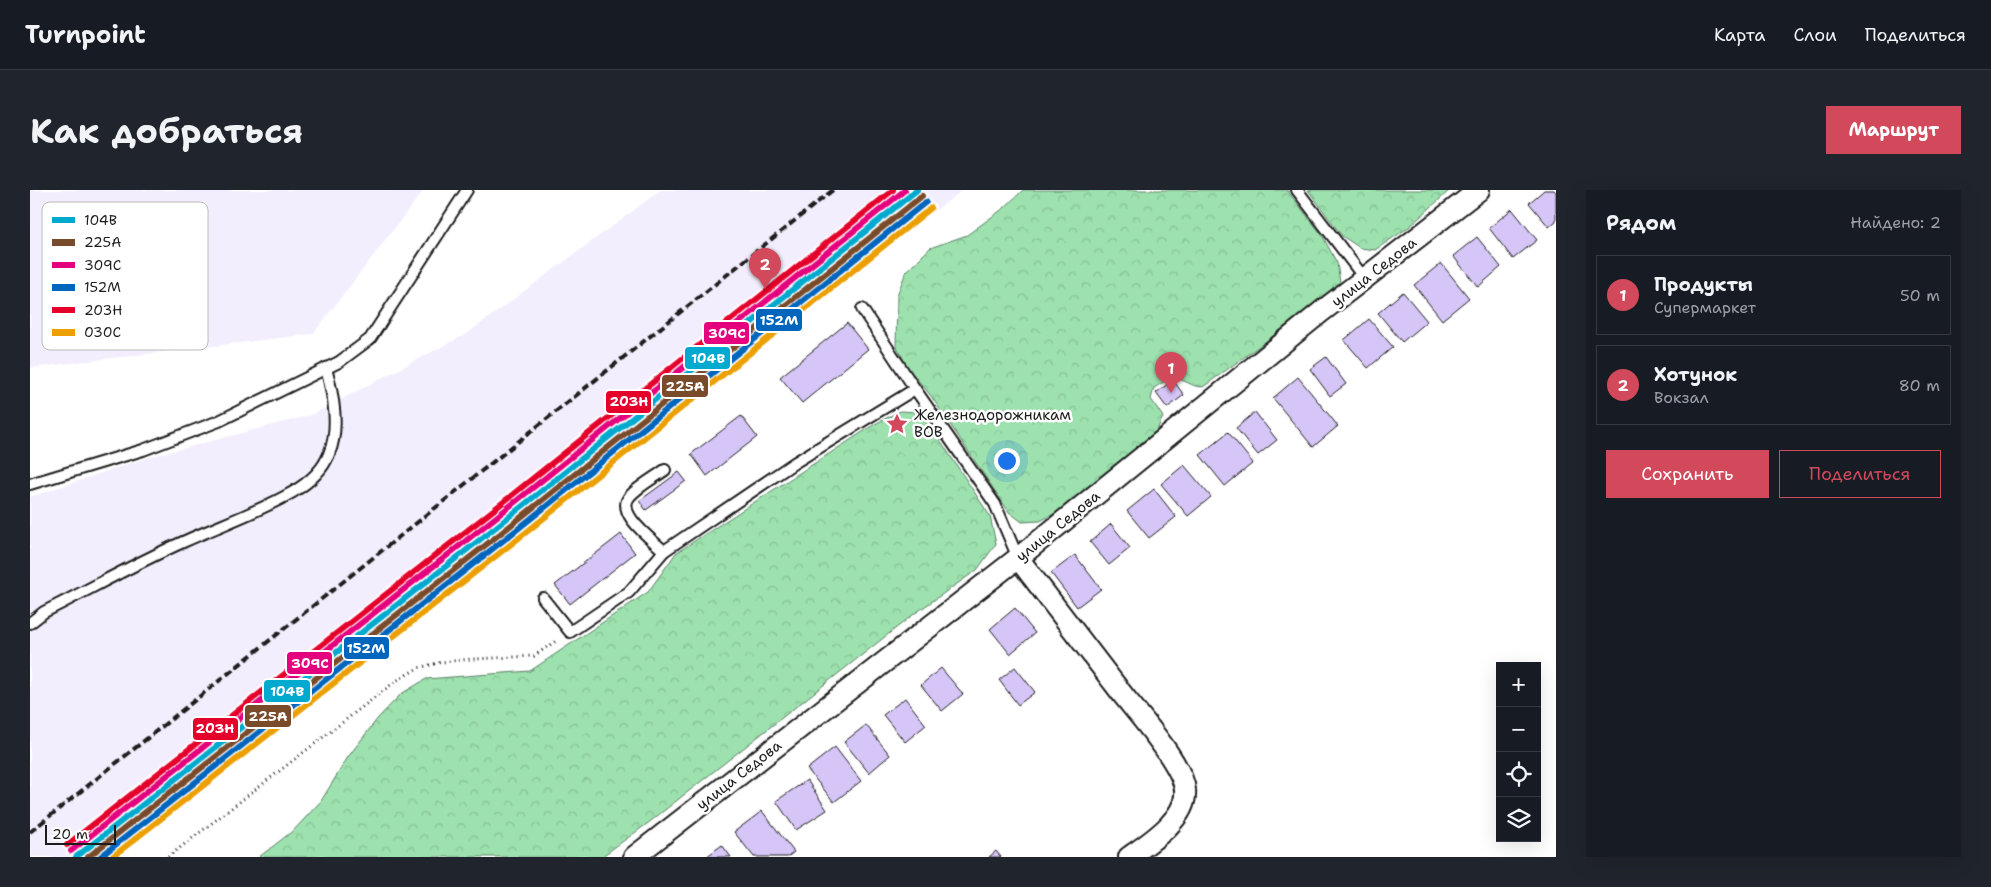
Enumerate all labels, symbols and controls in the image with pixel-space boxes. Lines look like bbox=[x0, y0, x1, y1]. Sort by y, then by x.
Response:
text: Turnpoint bbox=[25, 19, 146, 51]
text: Карта bbox=[1714, 23, 1765, 47]
text: Слои bbox=[1793, 23, 1837, 47]
text: Поделиться bbox=[1865, 23, 1966, 47]
button: Маршрут bbox=[1826, 106, 1961, 154]
text: Как добраться bbox=[30, 107, 303, 154]
legend bbox=[42, 202, 208, 350]
text: Рядом bbox=[1606, 209, 1676, 237]
text: 104В bbox=[84, 211, 117, 229]
text: Найдено: 2 bbox=[1850, 212, 1941, 233]
street label: улица Седова bbox=[1327, 232, 1421, 312]
text: 225А bbox=[84, 233, 121, 251]
pin: 2 bbox=[749, 248, 781, 289]
text: 309С bbox=[84, 256, 121, 274]
text: Продукты bbox=[1654, 272, 1753, 297]
text: 152М bbox=[84, 278, 121, 296]
text: 1 bbox=[1619, 285, 1627, 306]
text: 50 m bbox=[1900, 285, 1940, 306]
text: Супермаркет bbox=[1654, 297, 1756, 318]
text: 203Н bbox=[84, 301, 123, 319]
line badge: 152М bbox=[755, 308, 803, 332]
text: 152М bbox=[760, 311, 798, 329]
line badge: 309С bbox=[703, 321, 750, 345]
text: 030C bbox=[84, 323, 121, 341]
text: 309С bbox=[708, 324, 746, 342]
line badge: 104В bbox=[684, 346, 731, 370]
text: 104В bbox=[691, 349, 725, 367]
pin: 1 bbox=[1155, 352, 1187, 393]
text: Хотунок bbox=[1654, 362, 1737, 387]
line badge: 225А bbox=[661, 374, 709, 398]
text: 2 bbox=[1617, 375, 1629, 396]
text: 80 m bbox=[1899, 375, 1940, 396]
text: 225А bbox=[666, 377, 705, 395]
text: Вокзал bbox=[1654, 387, 1709, 408]
line badge: 203Н bbox=[605, 390, 652, 414]
text: 203Н bbox=[610, 392, 648, 410]
place label: Железнодорожникам ВОВ bbox=[914, 405, 1071, 442]
place icon: Железнодорожникам ВОВ bbox=[884, 411, 910, 437]
your location bbox=[994, 448, 1020, 474]
button: Сохранить bbox=[1606, 450, 1769, 498]
button: Поделиться bbox=[1779, 450, 1941, 498]
street label: улица Седова bbox=[1012, 485, 1105, 566]
line badge: 152М bbox=[343, 636, 390, 660]
text: 152М bbox=[347, 639, 385, 657]
line badge: 309С bbox=[286, 651, 333, 675]
text: 309С bbox=[291, 654, 329, 672]
map controls bbox=[1496, 662, 1541, 842]
button: + bbox=[1496, 662, 1541, 707]
line badge: 104В bbox=[263, 679, 311, 703]
text: 104В bbox=[270, 682, 304, 700]
line badge: 225А bbox=[244, 704, 292, 728]
text: 225А bbox=[249, 707, 288, 725]
button: − bbox=[1496, 707, 1541, 752]
line badge: 203Н bbox=[192, 717, 239, 741]
text: 203Н bbox=[196, 719, 234, 737]
street label: улица Седова bbox=[692, 735, 786, 815]
button: locate bbox=[1496, 752, 1541, 797]
button: layers bbox=[1496, 797, 1541, 842]
scale bar bbox=[45, 822, 116, 845]
text: 20 m bbox=[52, 825, 88, 843]

